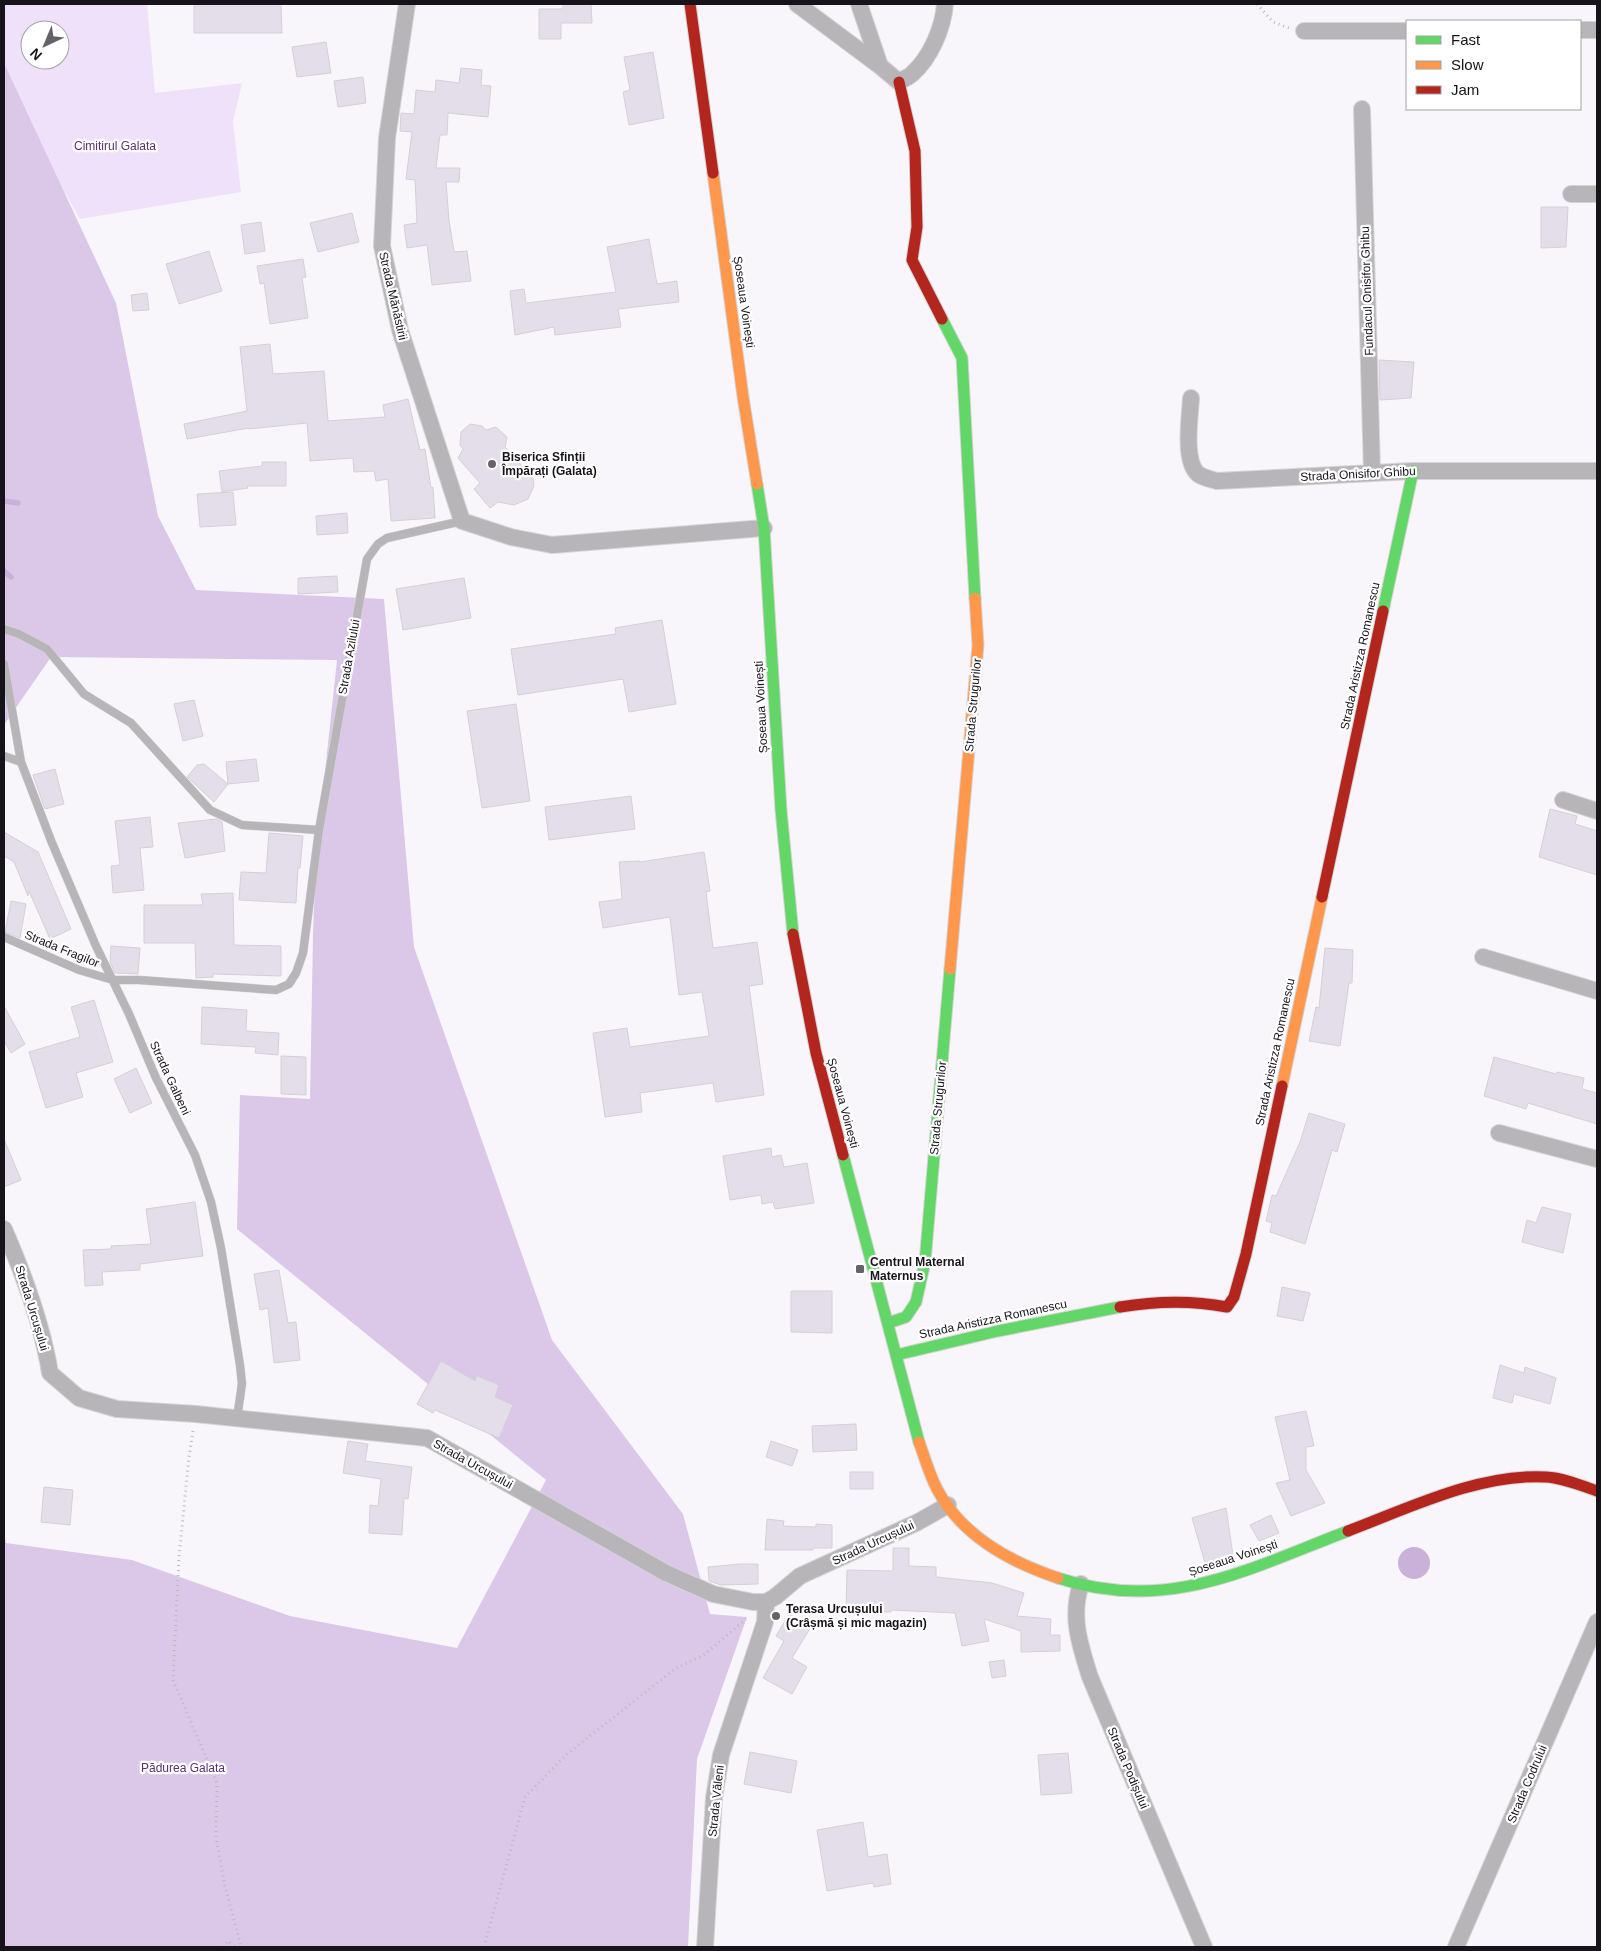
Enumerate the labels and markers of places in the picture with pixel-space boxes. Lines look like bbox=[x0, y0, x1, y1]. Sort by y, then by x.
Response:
place label: Biserica Sfinții Împărați (Galata) bbox=[501, 450, 597, 478]
marker: Biserica Sfinții Împărați (Galata) bbox=[486, 458, 498, 470]
place label: Centrul Maternal Maternus bbox=[870, 1255, 965, 1283]
marker: Centrul Maternal Maternus bbox=[854, 1263, 866, 1275]
place label: Terasa Urcușului (Crâșmă și mic magazin) bbox=[786, 1602, 927, 1630]
marker: Terasa Urcușului (Crâșmă și mic magazin) bbox=[770, 1610, 782, 1622]

